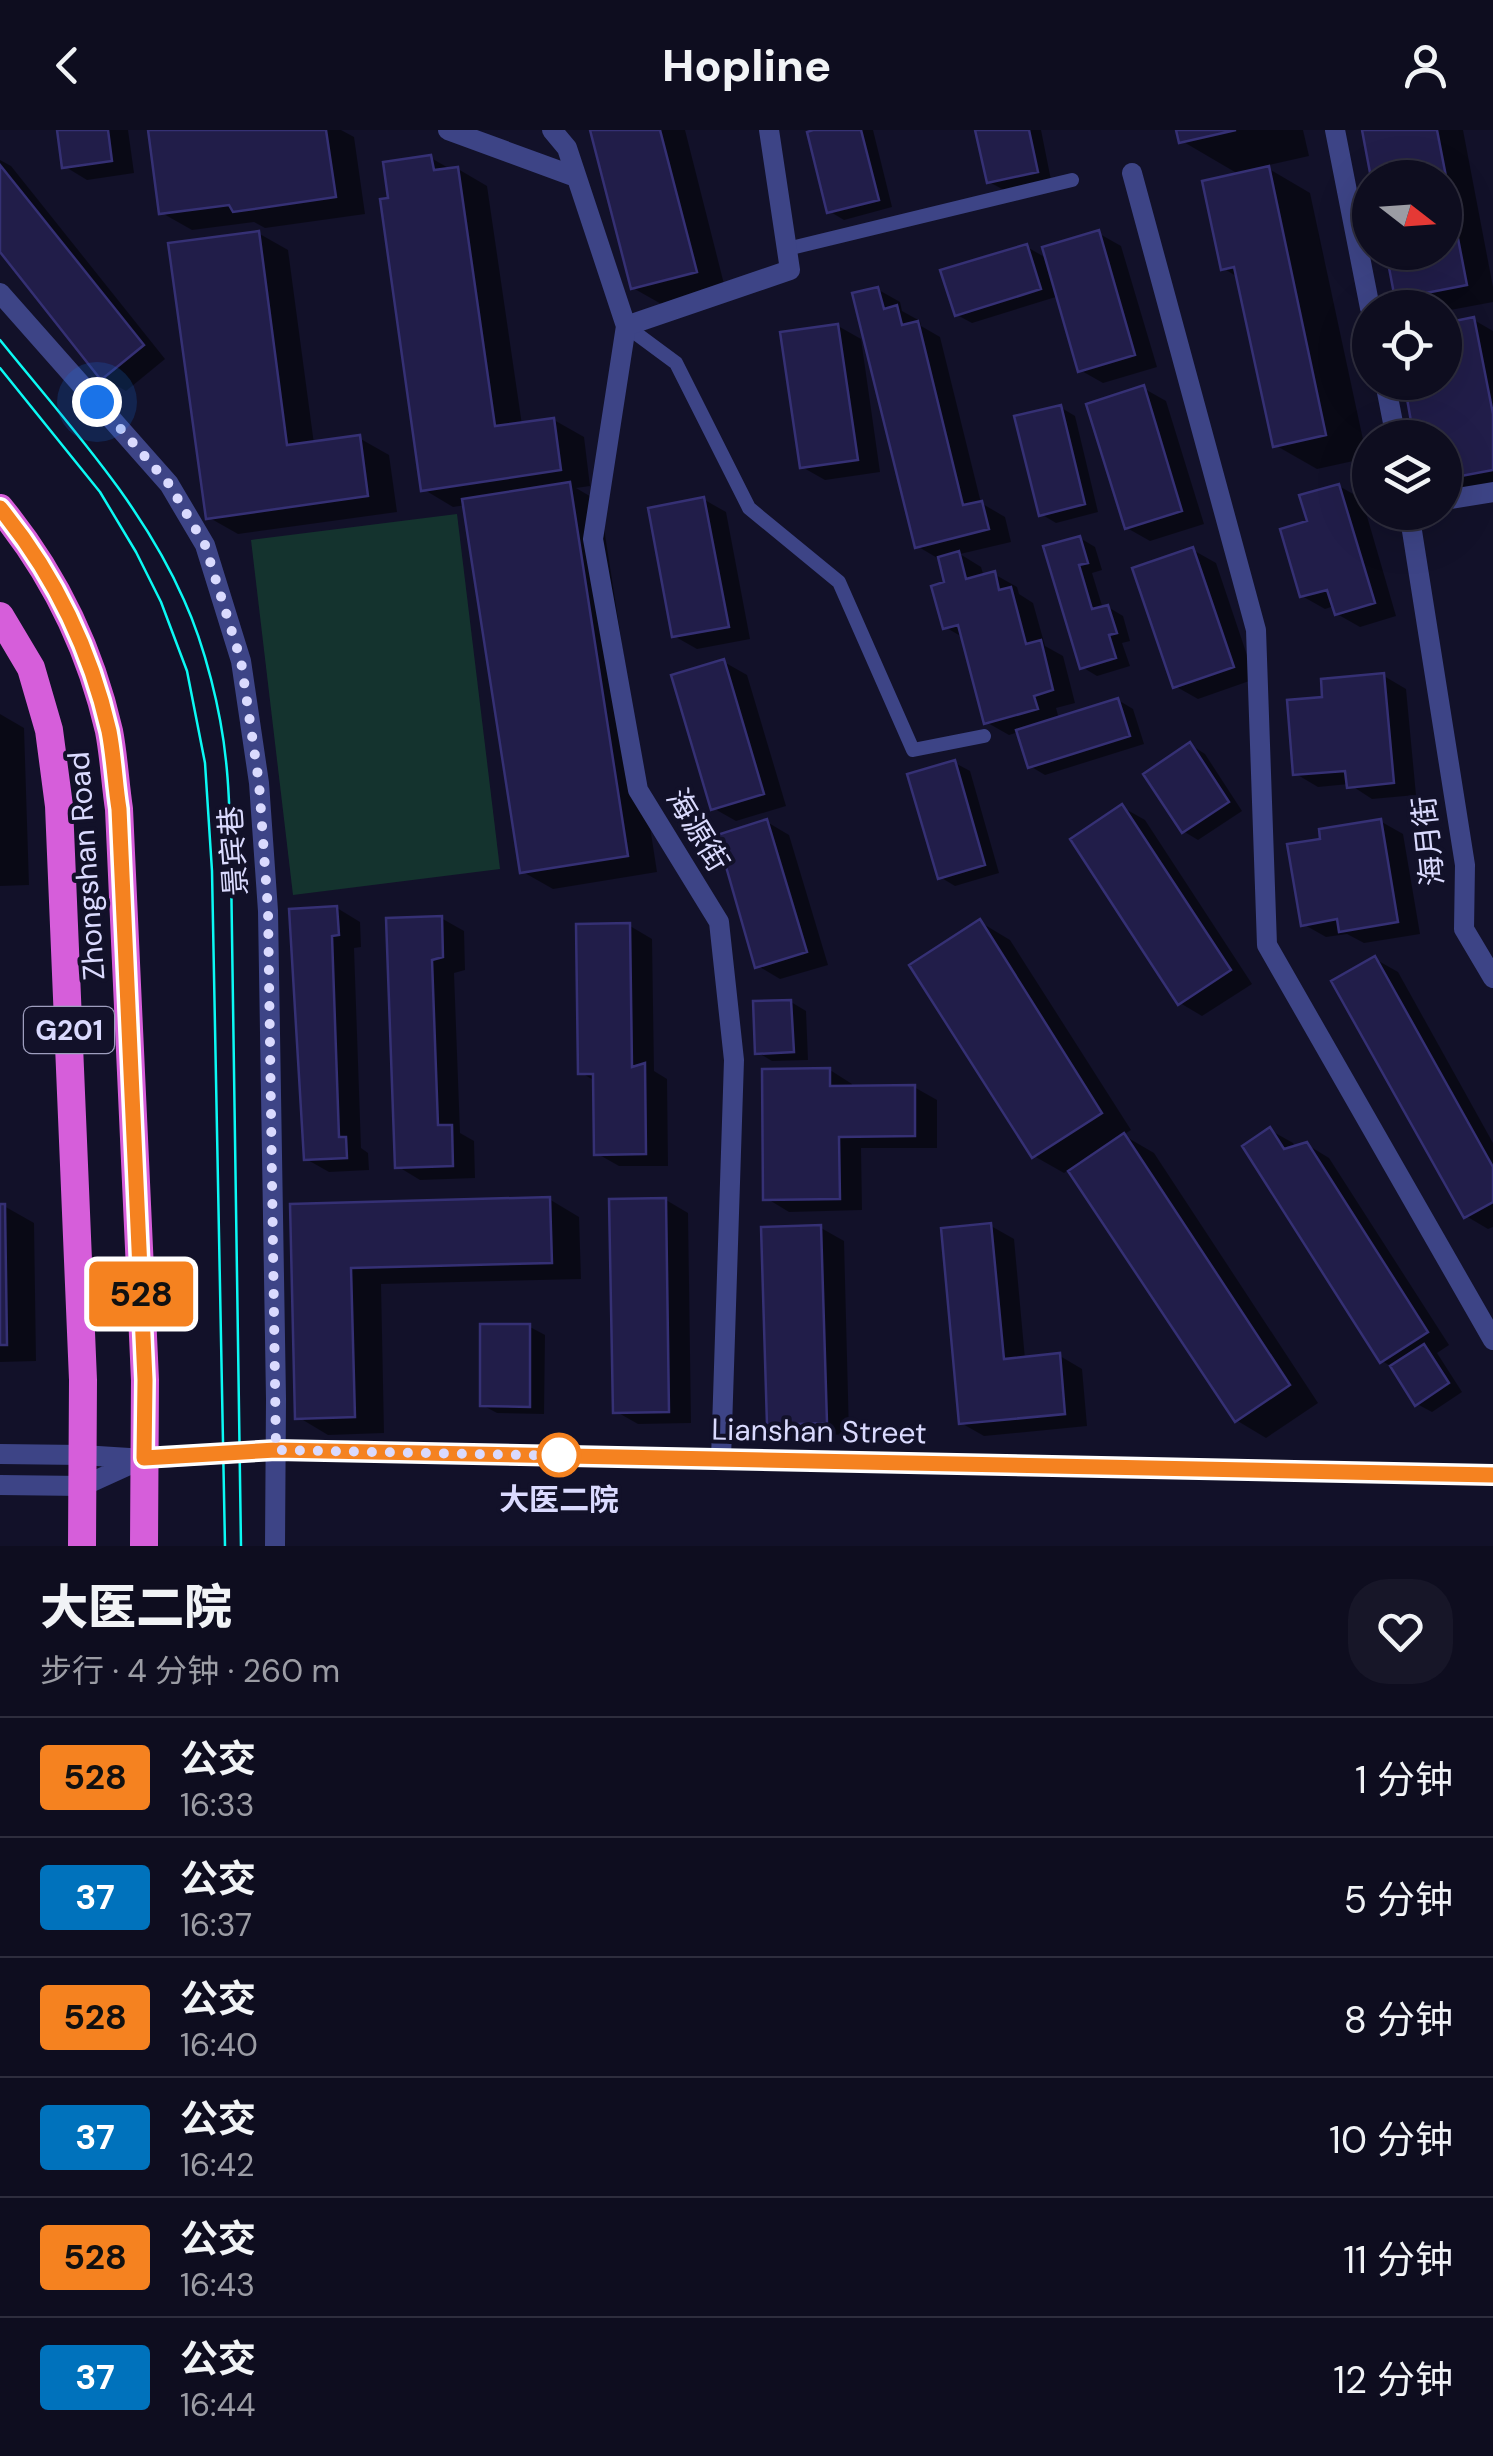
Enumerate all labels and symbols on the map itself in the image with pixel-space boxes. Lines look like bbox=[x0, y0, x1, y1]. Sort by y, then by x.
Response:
north arrow bbox=[1352, 160, 1462, 270]
your location bbox=[72, 377, 122, 427]
street label: Zhongshan Road bbox=[59, 750, 113, 982]
street label: 海源街 bbox=[658, 781, 738, 879]
street label: 海月街 bbox=[1404, 794, 1452, 888]
street label: 景宾巷 bbox=[210, 805, 256, 897]
road number: G201 bbox=[24, 1007, 114, 1053]
line badge: 528 bbox=[84, 1262, 198, 1326]
street label: Lianshan Street bbox=[711, 1410, 927, 1452]
marker: 大医二院 bbox=[538, 1434, 580, 1476]
place label: 大医二院 bbox=[499, 1480, 619, 1519]

